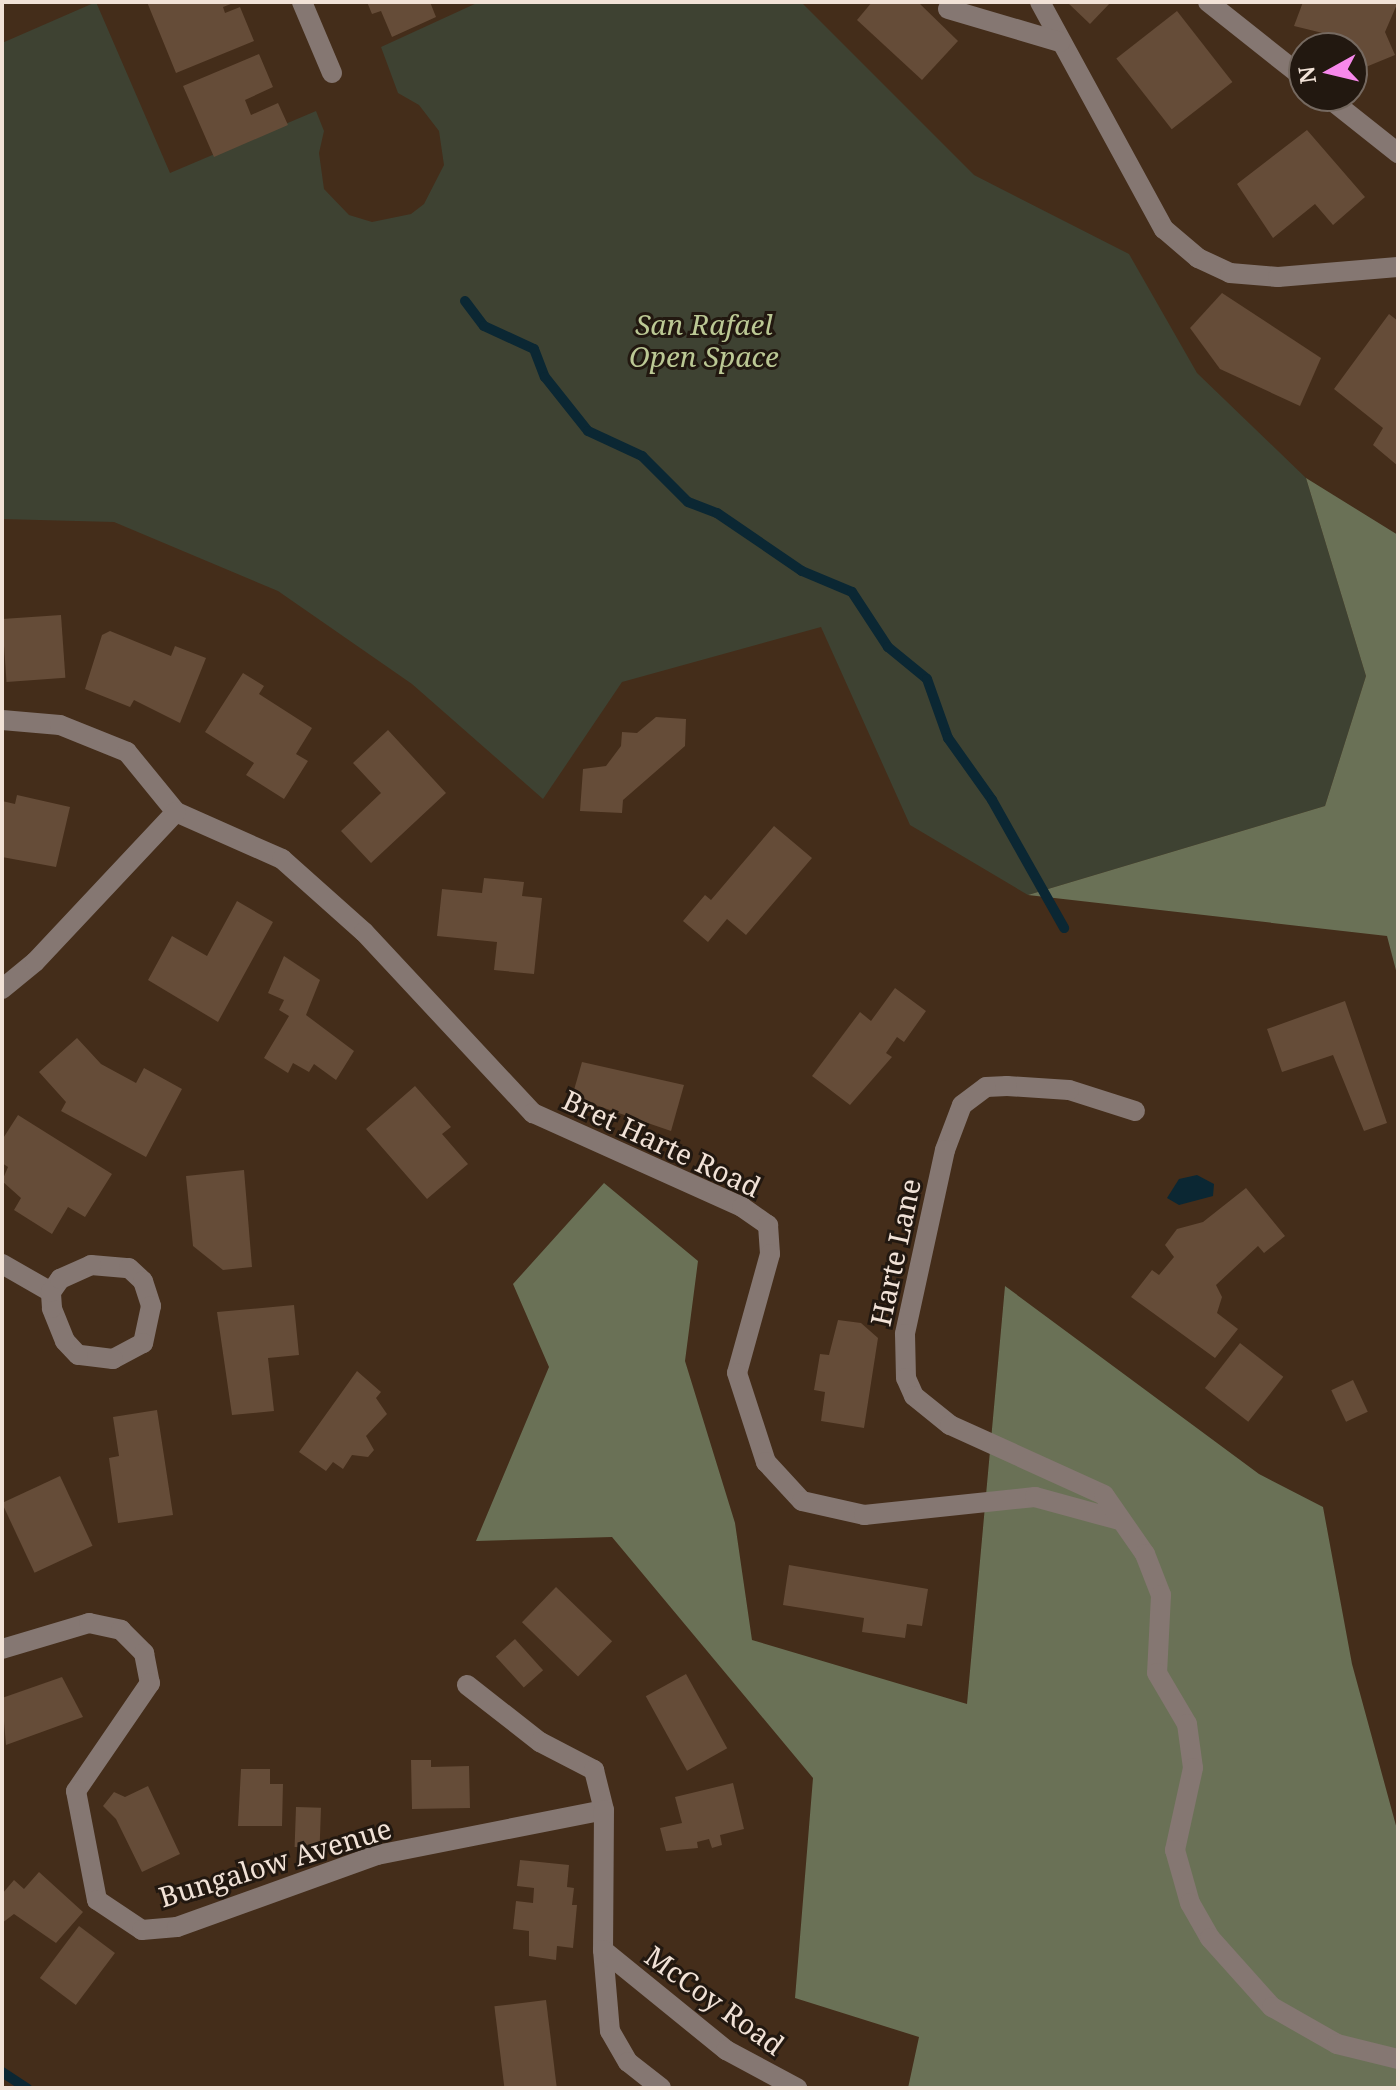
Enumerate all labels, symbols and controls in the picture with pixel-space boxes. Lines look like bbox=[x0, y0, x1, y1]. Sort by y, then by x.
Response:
north arrow bbox=[1288, 32, 1368, 112]
text: N bbox=[1290, 64, 1322, 86]
park label: San Rafael Open Space bbox=[629, 307, 779, 373]
street label: Bret Harte Road bbox=[558, 1082, 766, 1204]
street label: Harte Lane bbox=[863, 1175, 927, 1329]
street label: Bungalow Avenue bbox=[155, 1811, 395, 1913]
street label: McCoy Road bbox=[639, 1938, 791, 2062]

